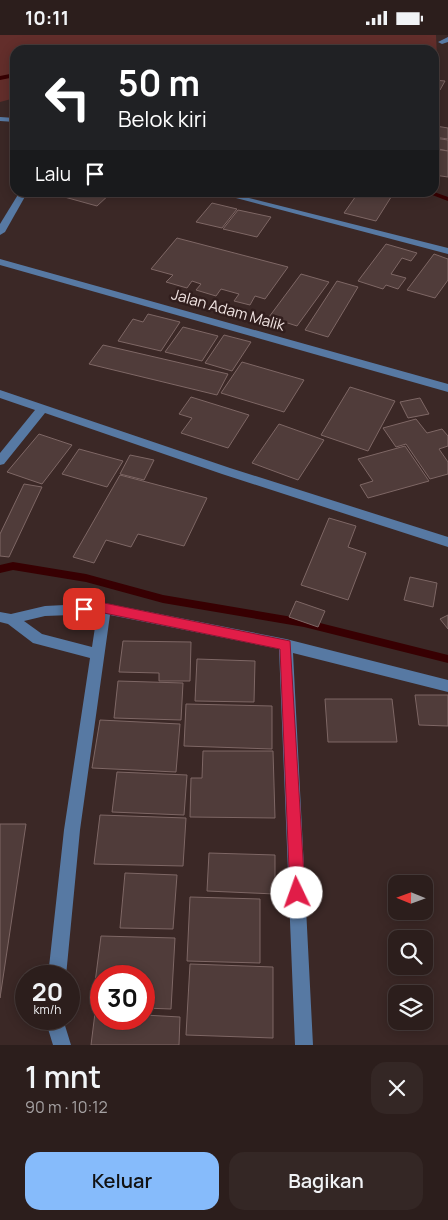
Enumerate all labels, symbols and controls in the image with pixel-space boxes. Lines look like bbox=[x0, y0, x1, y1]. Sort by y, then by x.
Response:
text: 10:11 bbox=[25, 5, 69, 31]
text: 50 m bbox=[118, 59, 200, 107]
icon: left bbox=[35, 65, 100, 130]
text: Belok kiri bbox=[118, 104, 207, 134]
icon: arrive bbox=[81, 160, 109, 188]
text: Lalu bbox=[35, 161, 71, 187]
street label: Jalan Adam Malik bbox=[169, 283, 288, 336]
pin bbox=[63, 588, 105, 630]
icon: arrive bbox=[70, 595, 98, 623]
position arrow bbox=[270, 866, 322, 918]
north arrow bbox=[388, 875, 432, 920]
map controls bbox=[388, 875, 433, 1030]
button: search bbox=[388, 930, 433, 975]
speed limit sign: 30 bbox=[90, 965, 155, 1030]
text: 20 bbox=[32, 974, 63, 1009]
button: layers bbox=[388, 985, 433, 1030]
text: km/h bbox=[34, 1001, 61, 1018]
text: 1 mnt bbox=[25, 1056, 101, 1097]
button: close bbox=[371, 1062, 423, 1114]
text: 90 m · 10:12 bbox=[25, 1096, 108, 1118]
button: Keluar bbox=[25, 1152, 219, 1210]
button: Bagikan bbox=[229, 1152, 423, 1210]

